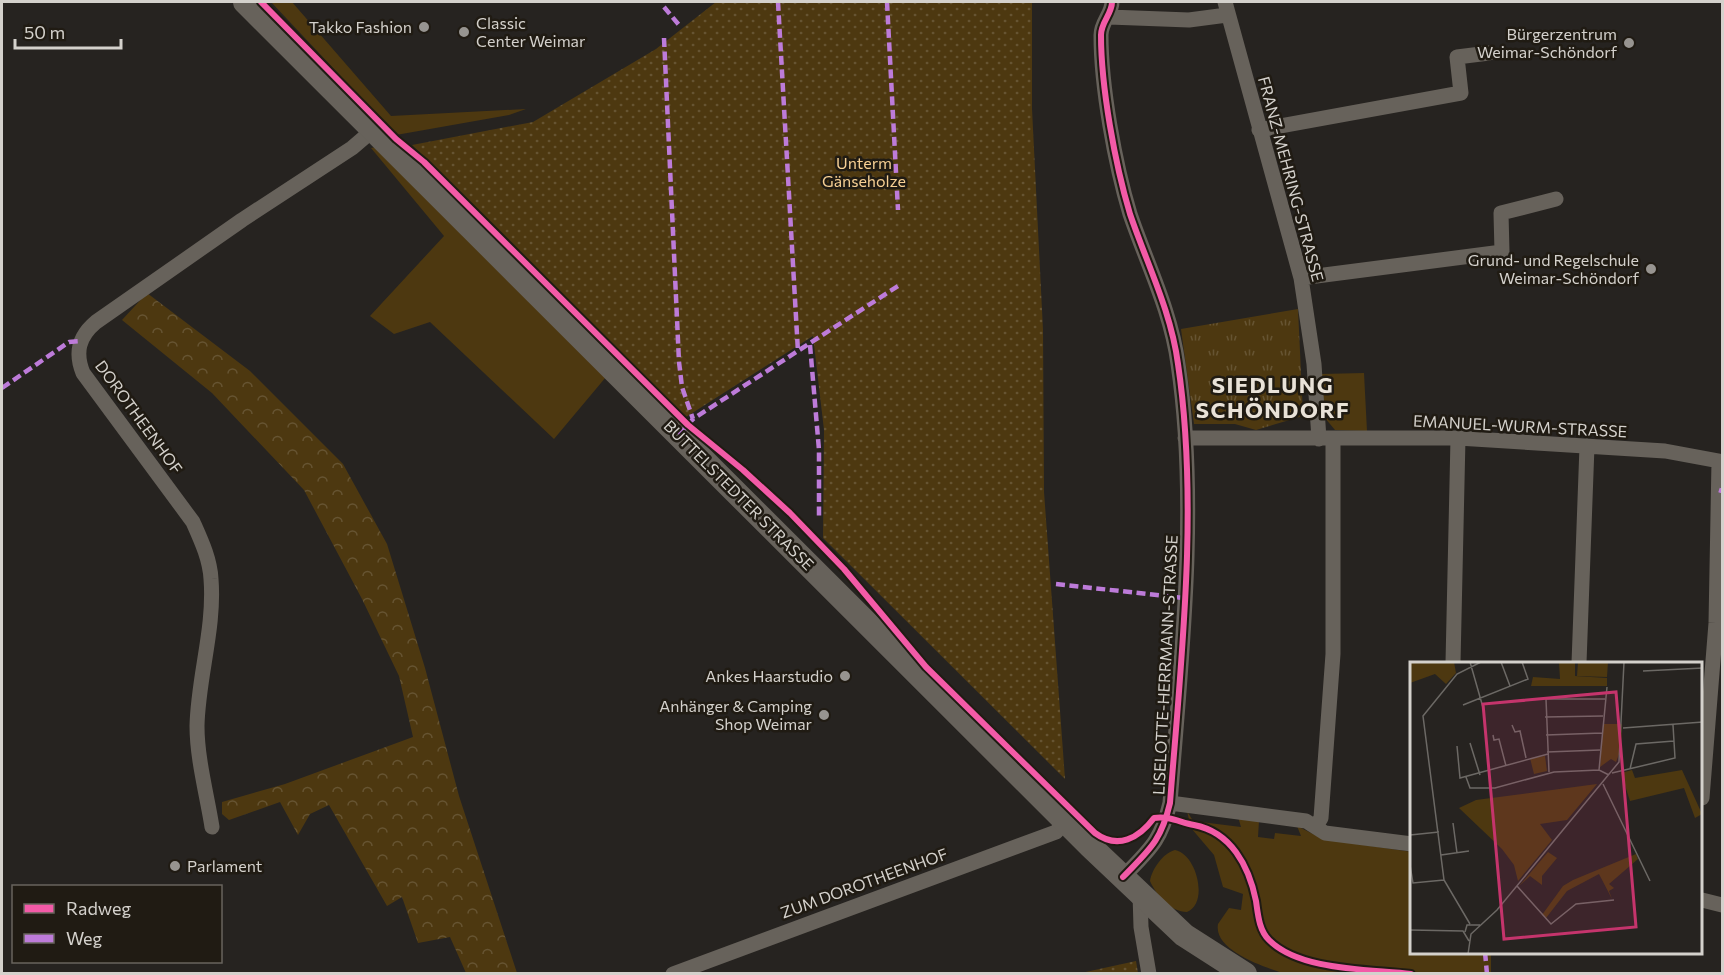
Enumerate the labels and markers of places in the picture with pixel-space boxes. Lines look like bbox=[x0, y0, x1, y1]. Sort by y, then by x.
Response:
place label: Classic Center Weimar bbox=[476, 13, 586, 50]
place label: Takko Fashion bbox=[309, 17, 412, 36]
marker: Takko Fashion bbox=[417, 20, 431, 34]
place label: Bürgerzentrum Weimar-Schöndorf bbox=[1477, 24, 1618, 61]
marker: Classic Center Weimar bbox=[457, 25, 471, 39]
marker: Bürgerzentrum Weimar-Schöndorf bbox=[1622, 36, 1636, 50]
place label: Grund- und Regelschule Weimar-Schöndorf bbox=[1468, 250, 1640, 287]
marker: Grund- und Regelschule Weimar-Schöndorf bbox=[1644, 262, 1658, 276]
place label: Ankes Haarstudio bbox=[705, 666, 833, 685]
marker: Ankes Haarstudio bbox=[838, 669, 852, 683]
place label: Anhänger & Camping Shop Weimar bbox=[659, 696, 813, 733]
marker: Anhänger & Camping Shop Weimar bbox=[817, 708, 831, 722]
place label: Parlament bbox=[187, 856, 263, 875]
marker: Parlament bbox=[168, 859, 182, 873]

